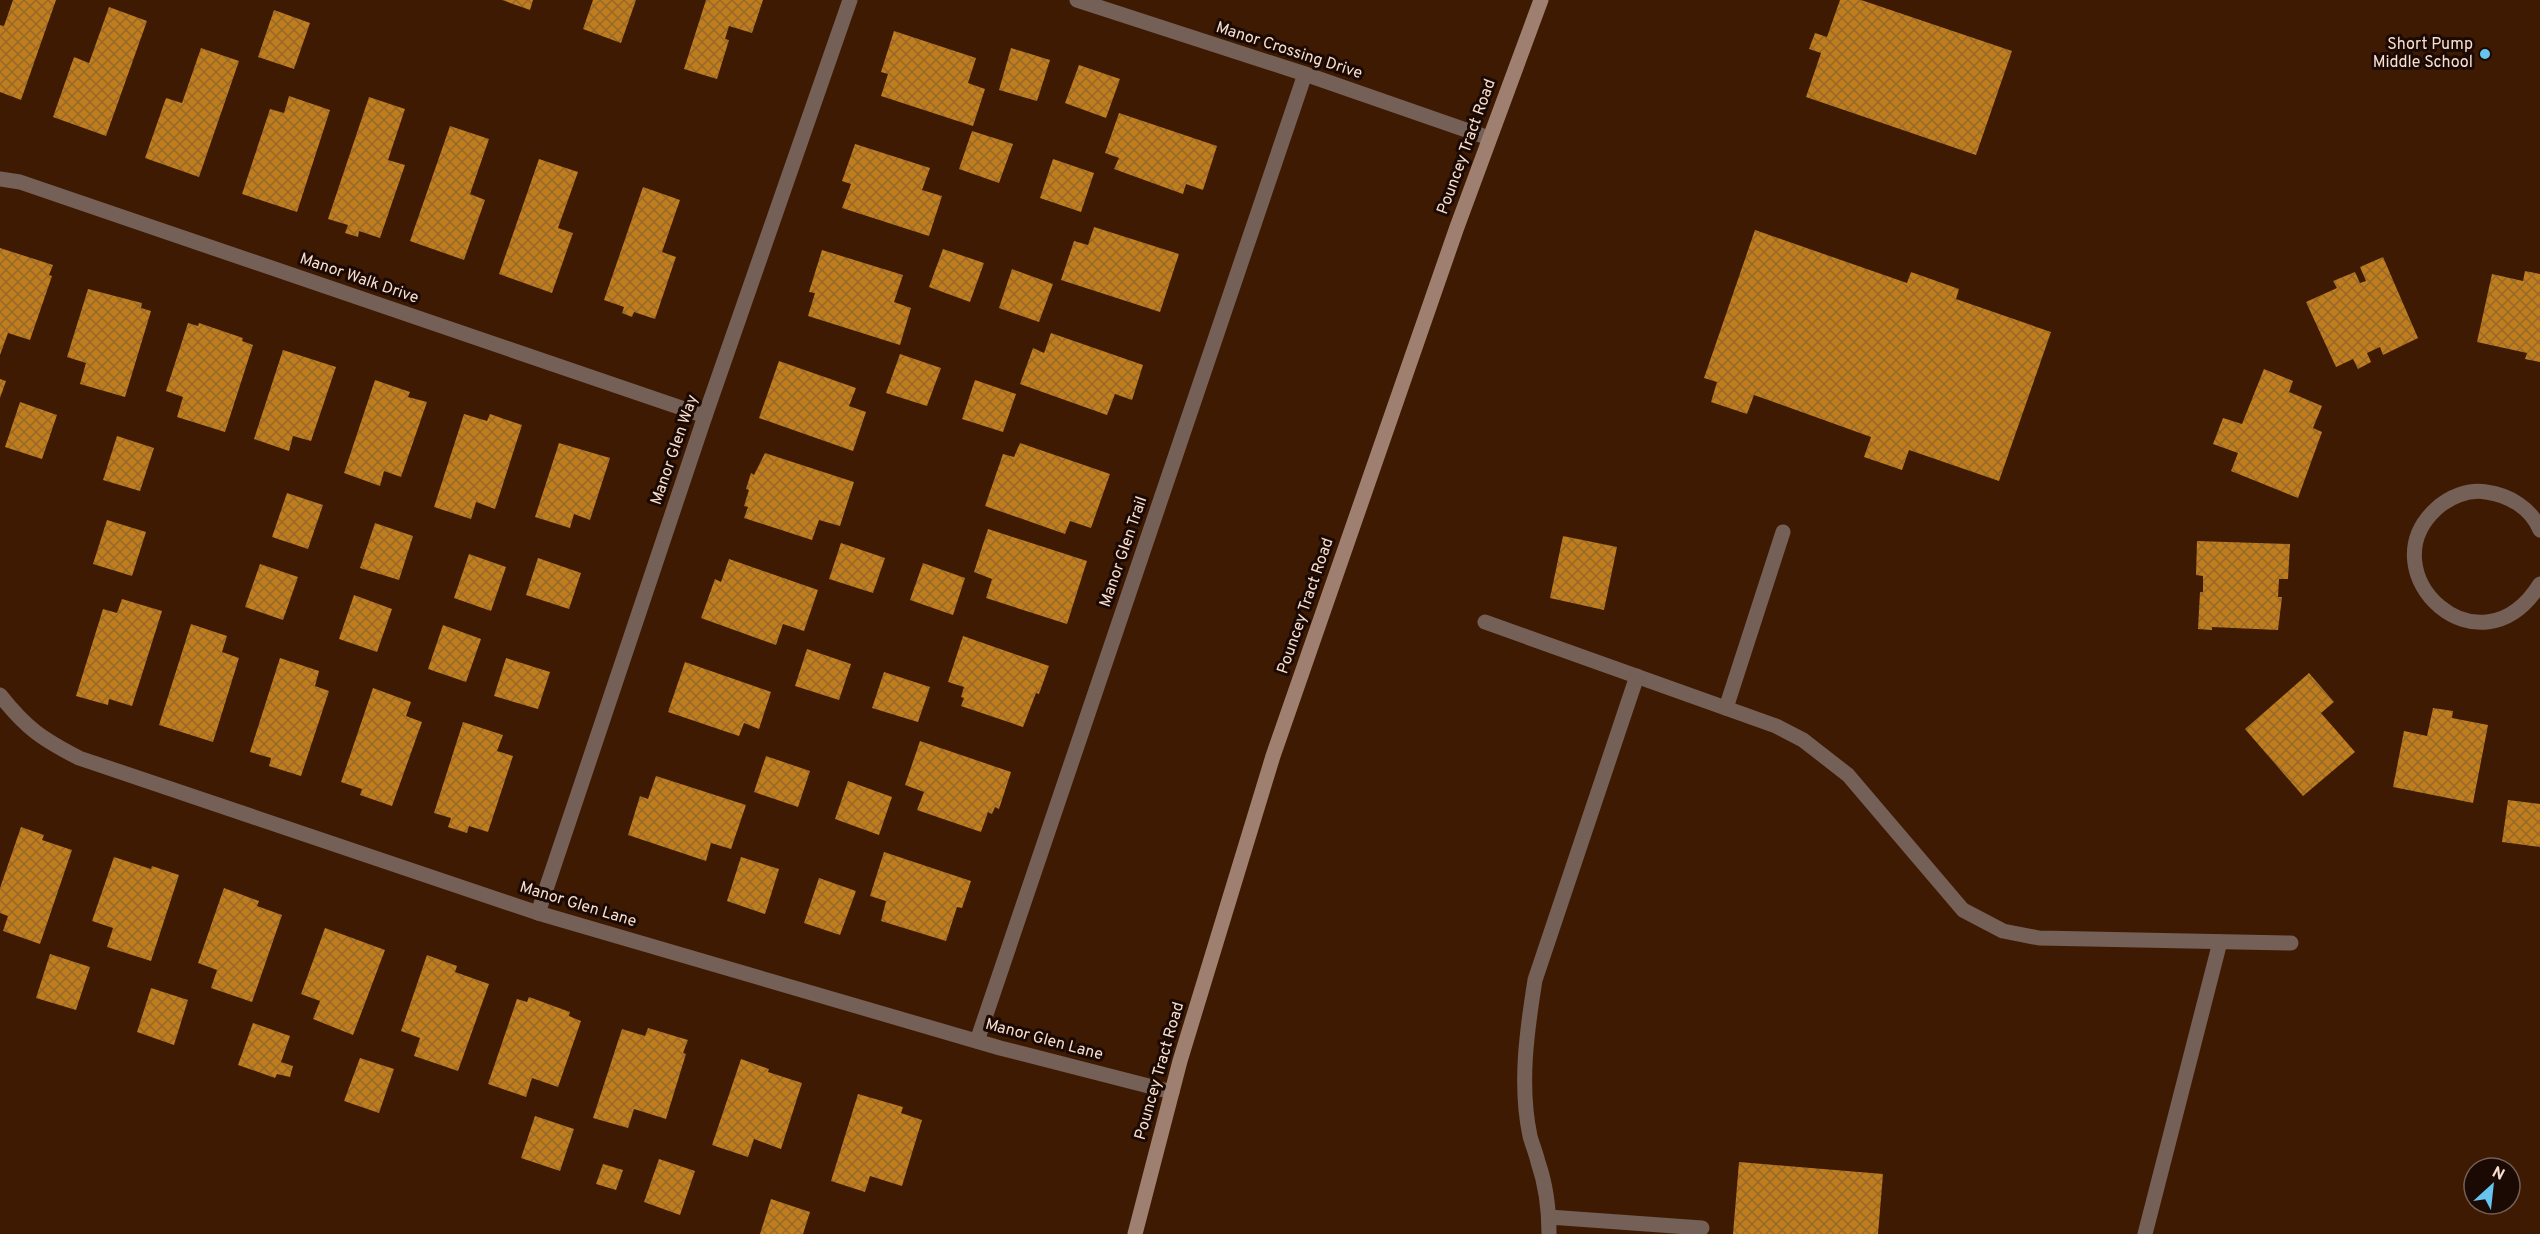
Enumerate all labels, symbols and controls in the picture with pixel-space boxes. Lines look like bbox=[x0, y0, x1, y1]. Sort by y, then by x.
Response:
street label: Manor Crossing Drive bbox=[1213, 18, 1365, 84]
place label: Short Pump Middle School bbox=[2373, 35, 2473, 73]
marker: Short Pump Middle School bbox=[2478, 47, 2492, 61]
street label: Pouncey Tract Road bbox=[1433, 77, 1501, 217]
street label: Manor Walk Drive bbox=[297, 249, 421, 309]
street label: Manor Glen Way bbox=[647, 392, 703, 508]
street label: Manor Glen Trail bbox=[1096, 494, 1152, 610]
street label: Pouncey Tract Road bbox=[1273, 535, 1339, 677]
street label: Manor Glen Lane bbox=[517, 878, 639, 932]
street label: Pouncey Tract Road bbox=[1131, 1000, 1189, 1142]
street label: Manor Glen Lane bbox=[983, 1015, 1105, 1065]
north arrow bbox=[2462, 1156, 2522, 1216]
text: N bbox=[2488, 1163, 2508, 1186]

